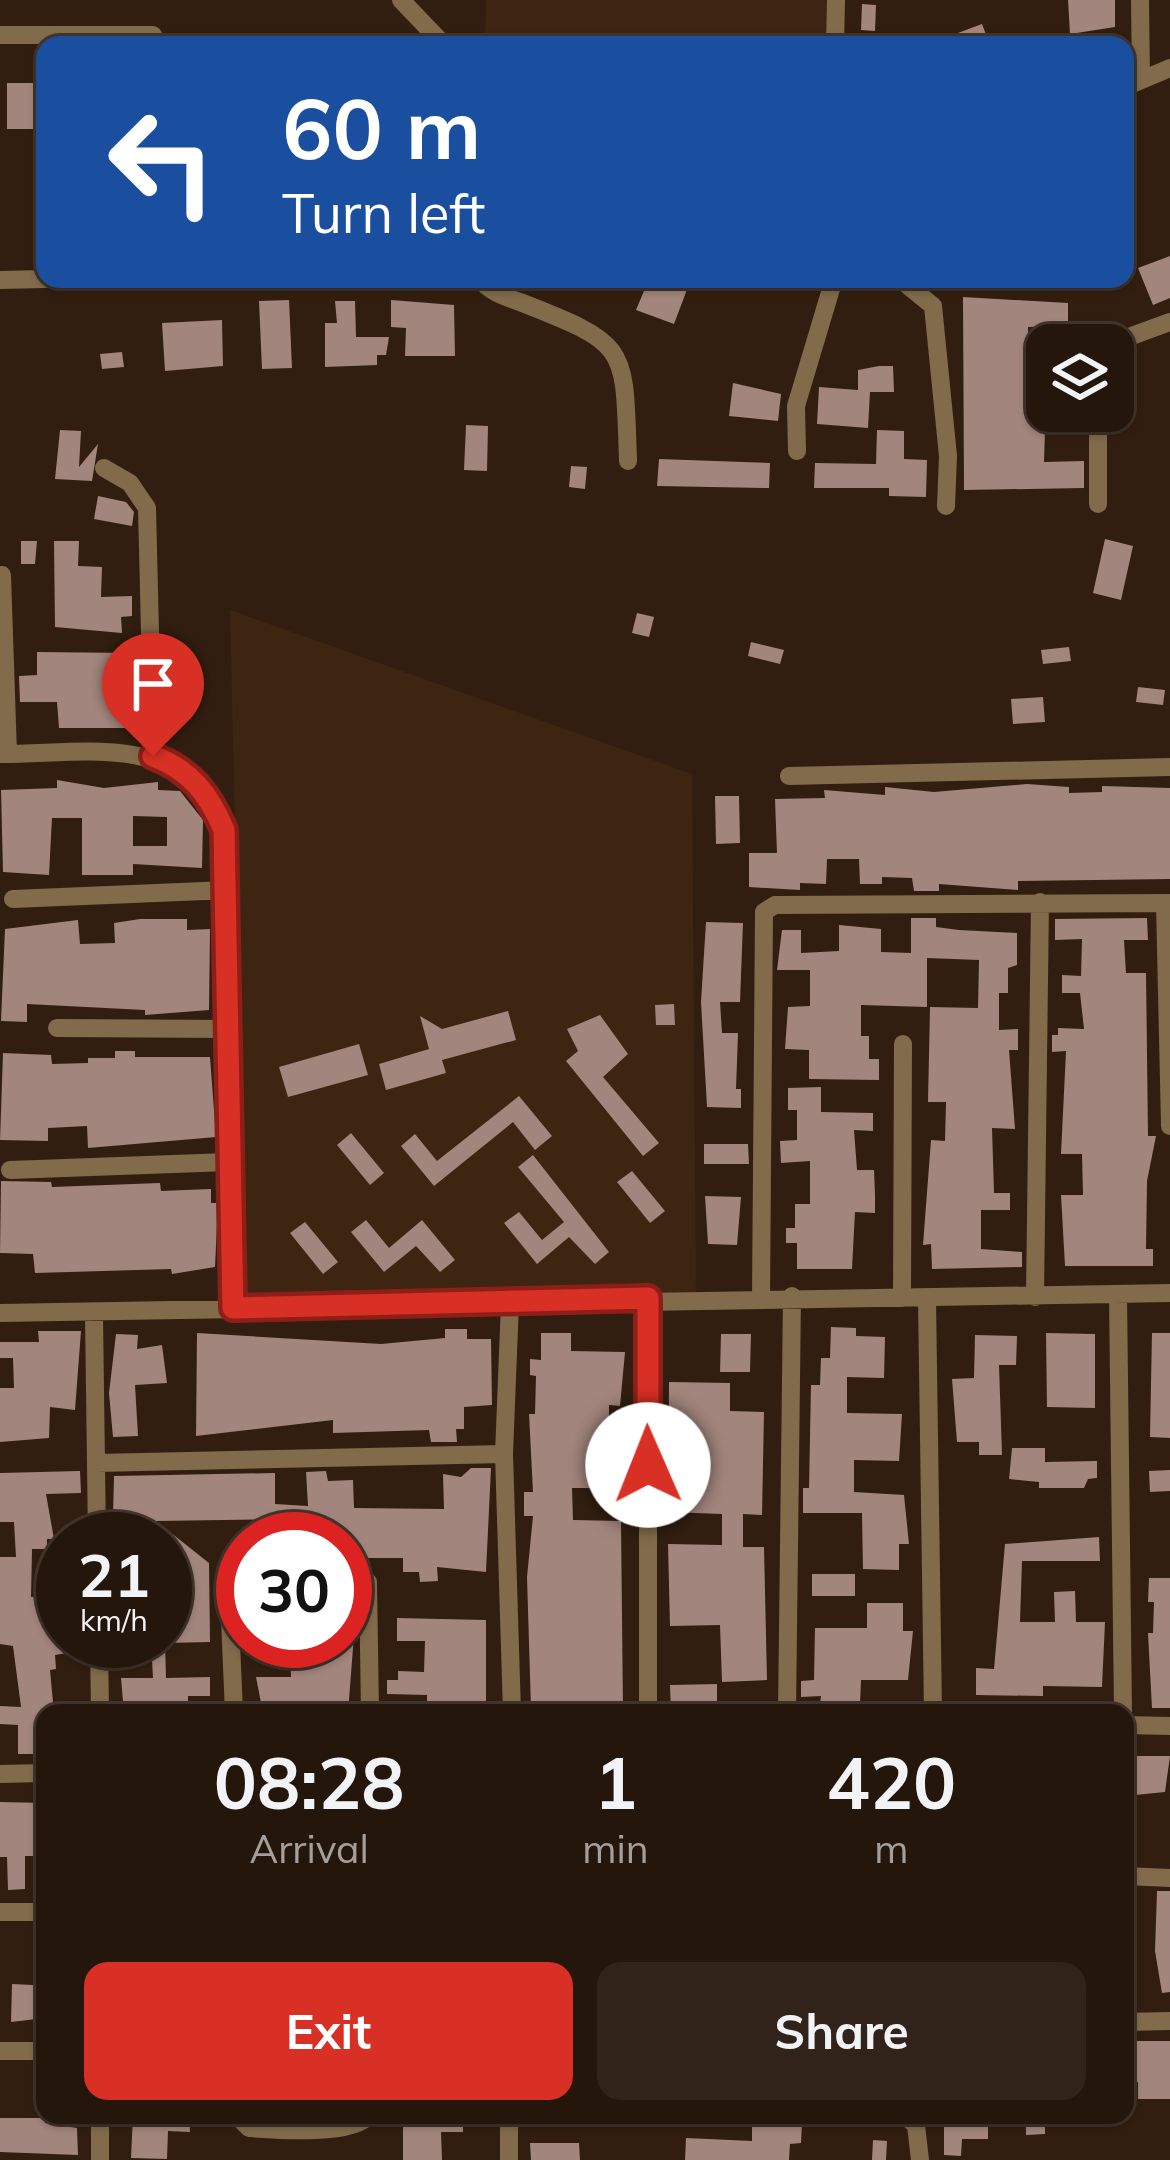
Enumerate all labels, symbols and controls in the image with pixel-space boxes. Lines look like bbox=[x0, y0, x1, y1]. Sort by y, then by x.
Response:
text: 60 m bbox=[282, 75, 481, 180]
icon: left bbox=[84, 84, 240, 240]
text: Turn left bbox=[282, 179, 485, 247]
map controls bbox=[1026, 324, 1134, 432]
button: layers bbox=[1026, 324, 1134, 432]
pin bbox=[102, 633, 204, 756]
icon: arrive bbox=[120, 651, 186, 717]
position arrow bbox=[585, 1402, 711, 1528]
speed limit sign: 30 bbox=[216, 1512, 372, 1668]
text: 21 bbox=[78, 1537, 150, 1612]
text: km/h bbox=[80, 1601, 148, 1639]
text: 08:28 bbox=[214, 1737, 404, 1827]
text: 1 bbox=[594, 1737, 637, 1827]
text: 420 bbox=[827, 1737, 956, 1827]
text: Arrival bbox=[250, 1824, 369, 1873]
text: min bbox=[582, 1824, 649, 1873]
text: m bbox=[874, 1824, 908, 1873]
button: Exit bbox=[84, 1962, 573, 2100]
button: Share bbox=[597, 1962, 1086, 2100]

